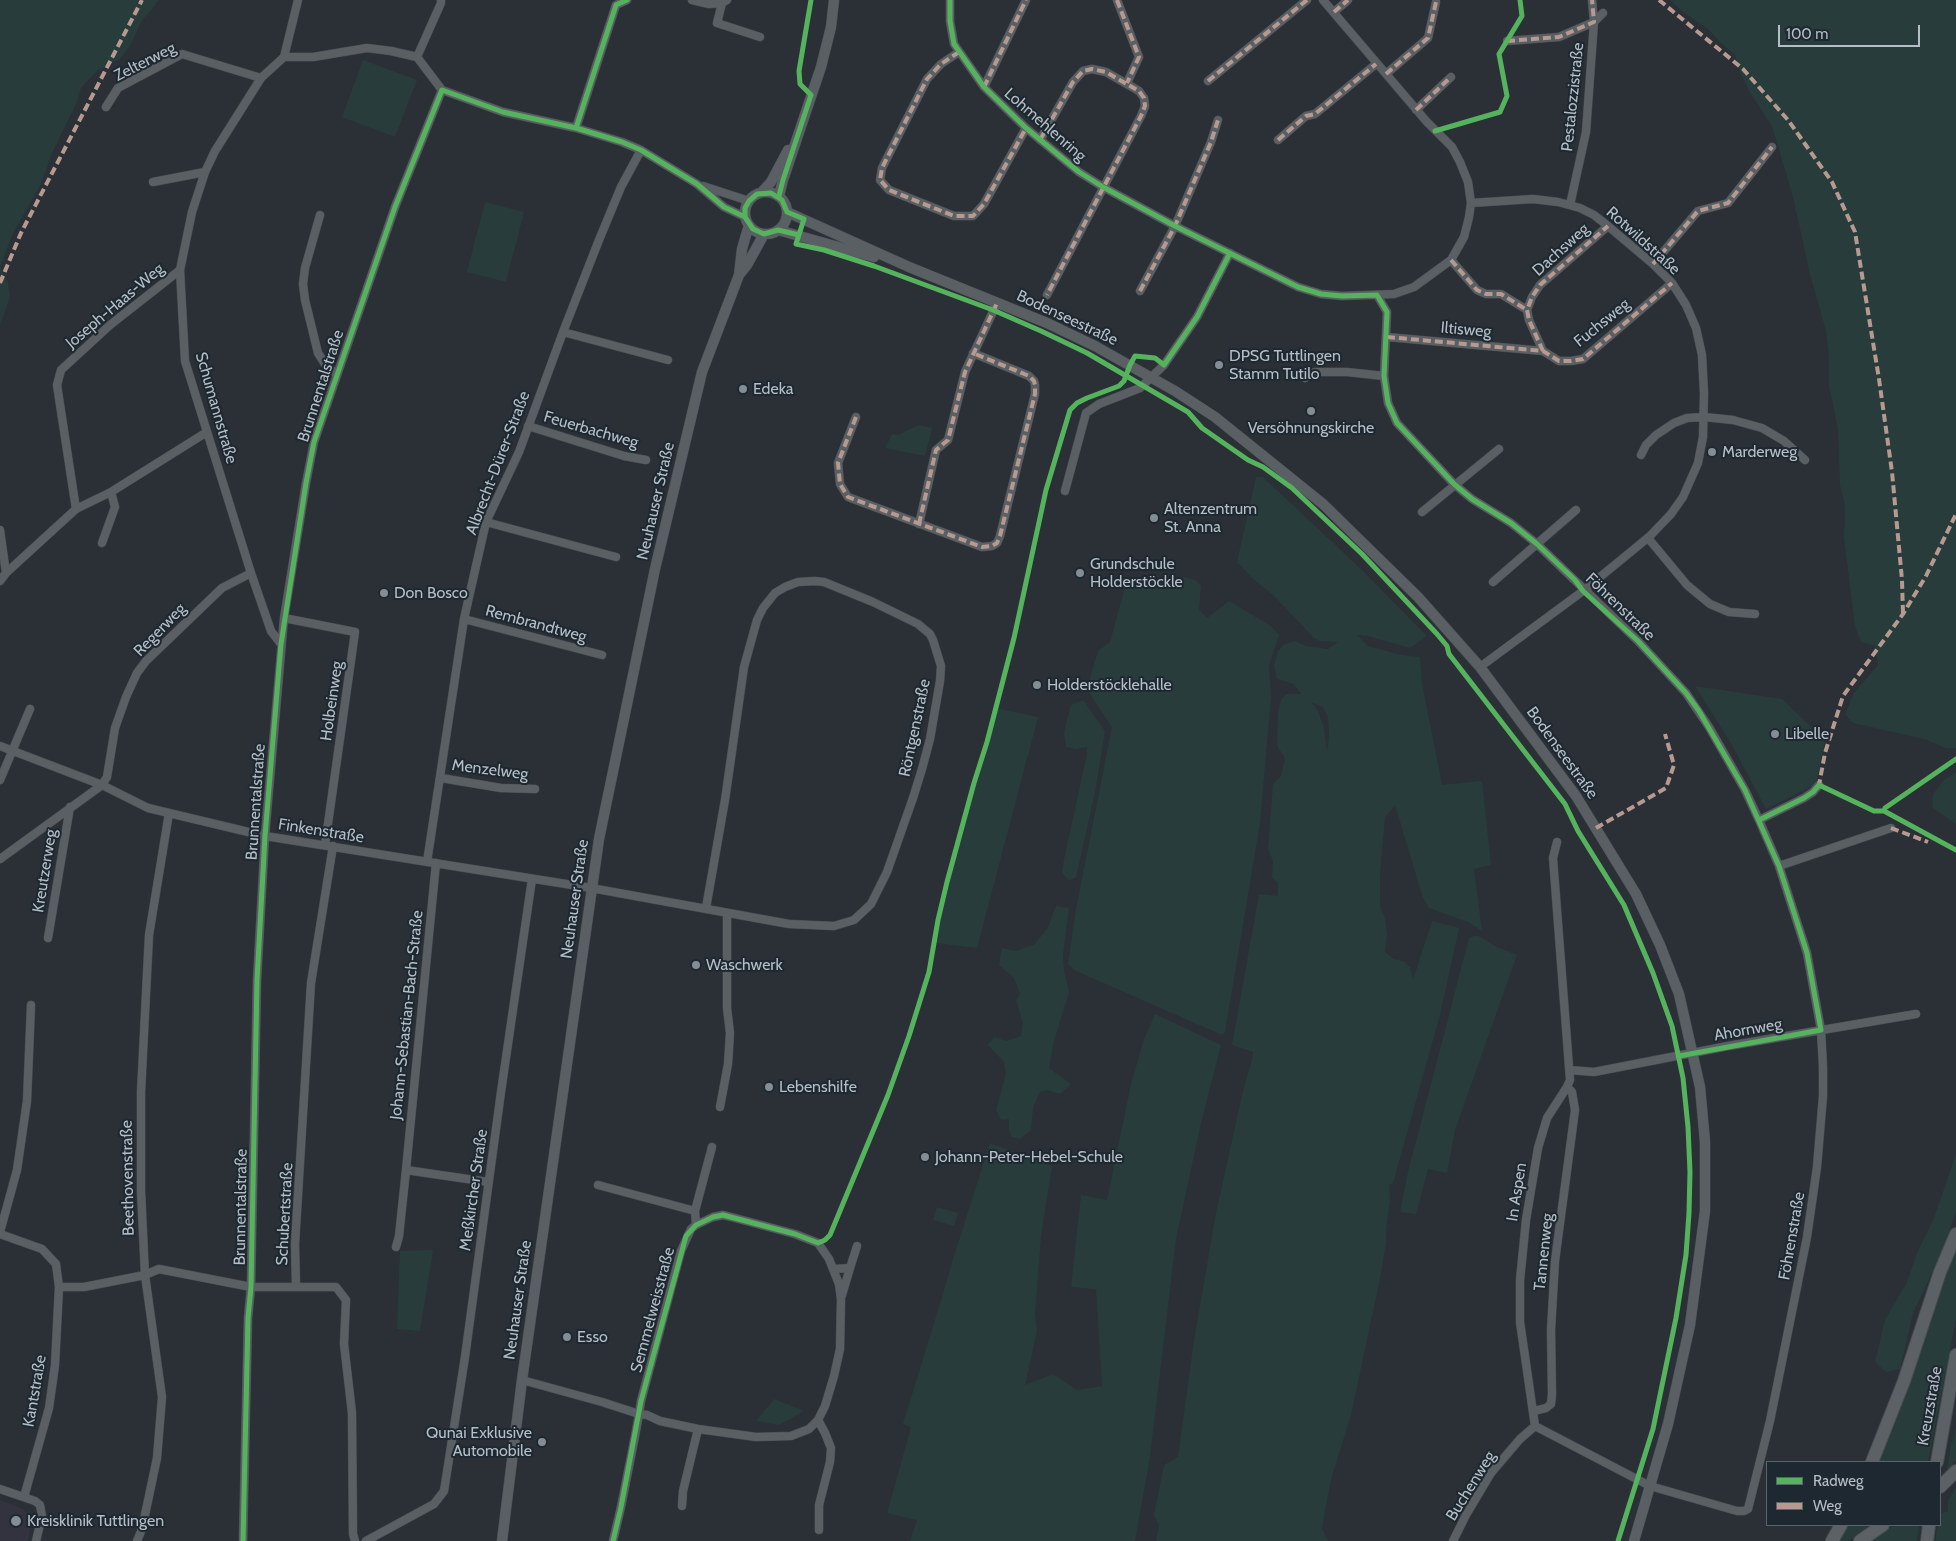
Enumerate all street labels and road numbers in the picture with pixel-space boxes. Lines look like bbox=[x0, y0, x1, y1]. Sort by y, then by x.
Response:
street label: Zelterweg bbox=[111, 38, 179, 86]
street label: Pestalozzistraße bbox=[1558, 41, 1588, 153]
street label: Lohmehlenring bbox=[1000, 84, 1090, 166]
street label: Rotwildstraße bbox=[1602, 203, 1684, 279]
street label: Dachsweg bbox=[1529, 220, 1593, 280]
street label: Joseph-Haas-Weg bbox=[62, 259, 168, 353]
street label: Bodenseestraße bbox=[1013, 286, 1121, 350]
street label: Fuchsweg bbox=[1570, 295, 1634, 351]
street label: Iltisweg bbox=[1440, 318, 1492, 342]
street label: Brunnentalstraße bbox=[294, 328, 348, 444]
street label: Schumannstraße bbox=[191, 350, 241, 466]
street label: Albrecht-Dürer-Straße bbox=[462, 389, 534, 537]
street label: Feuerbachweg bbox=[541, 407, 641, 453]
street label: Neuhauser Straße bbox=[633, 440, 679, 562]
street label: Föhrenstraße bbox=[1581, 569, 1659, 645]
street label: Regerweg bbox=[130, 599, 190, 661]
street label: Rembrandtweg bbox=[483, 601, 589, 647]
street label: Holbeinweg bbox=[317, 660, 347, 742]
street label: Röntgenstraße bbox=[895, 677, 935, 779]
street label: Bodenseestraße bbox=[1522, 703, 1602, 803]
street label: Brunnentalstraße bbox=[242, 743, 270, 861]
street label: Menzelweg bbox=[451, 756, 529, 784]
street label: Finkenstraße bbox=[277, 815, 365, 847]
street label: Kreutzerweg bbox=[29, 828, 61, 914]
street label: Neuhauser Straße bbox=[557, 838, 593, 960]
street label: Johann-Sebastian-Bach-Straße bbox=[386, 909, 428, 1121]
street label: Ahornweg bbox=[1712, 1015, 1784, 1045]
street label: Beethovenstraße bbox=[117, 1120, 139, 1236]
street label: Meßkircher Straße bbox=[456, 1128, 492, 1252]
street label: Brunnentalstraße bbox=[230, 1149, 252, 1265]
street label: In Aspen bbox=[1503, 1161, 1531, 1223]
street label: Schubertstraße bbox=[273, 1162, 297, 1266]
street label: Föhrenstraße bbox=[1775, 1190, 1809, 1282]
street label: Tannenweg bbox=[1530, 1212, 1558, 1292]
street label: Neuhauser Straße bbox=[500, 1239, 536, 1361]
street label: Semmelweisstraße bbox=[627, 1245, 679, 1375]
street label: Kantstraße bbox=[19, 1353, 51, 1429]
street label: Kreuzstraße bbox=[1914, 1365, 1946, 1447]
street label: Buchenweg bbox=[1442, 1448, 1500, 1524]

